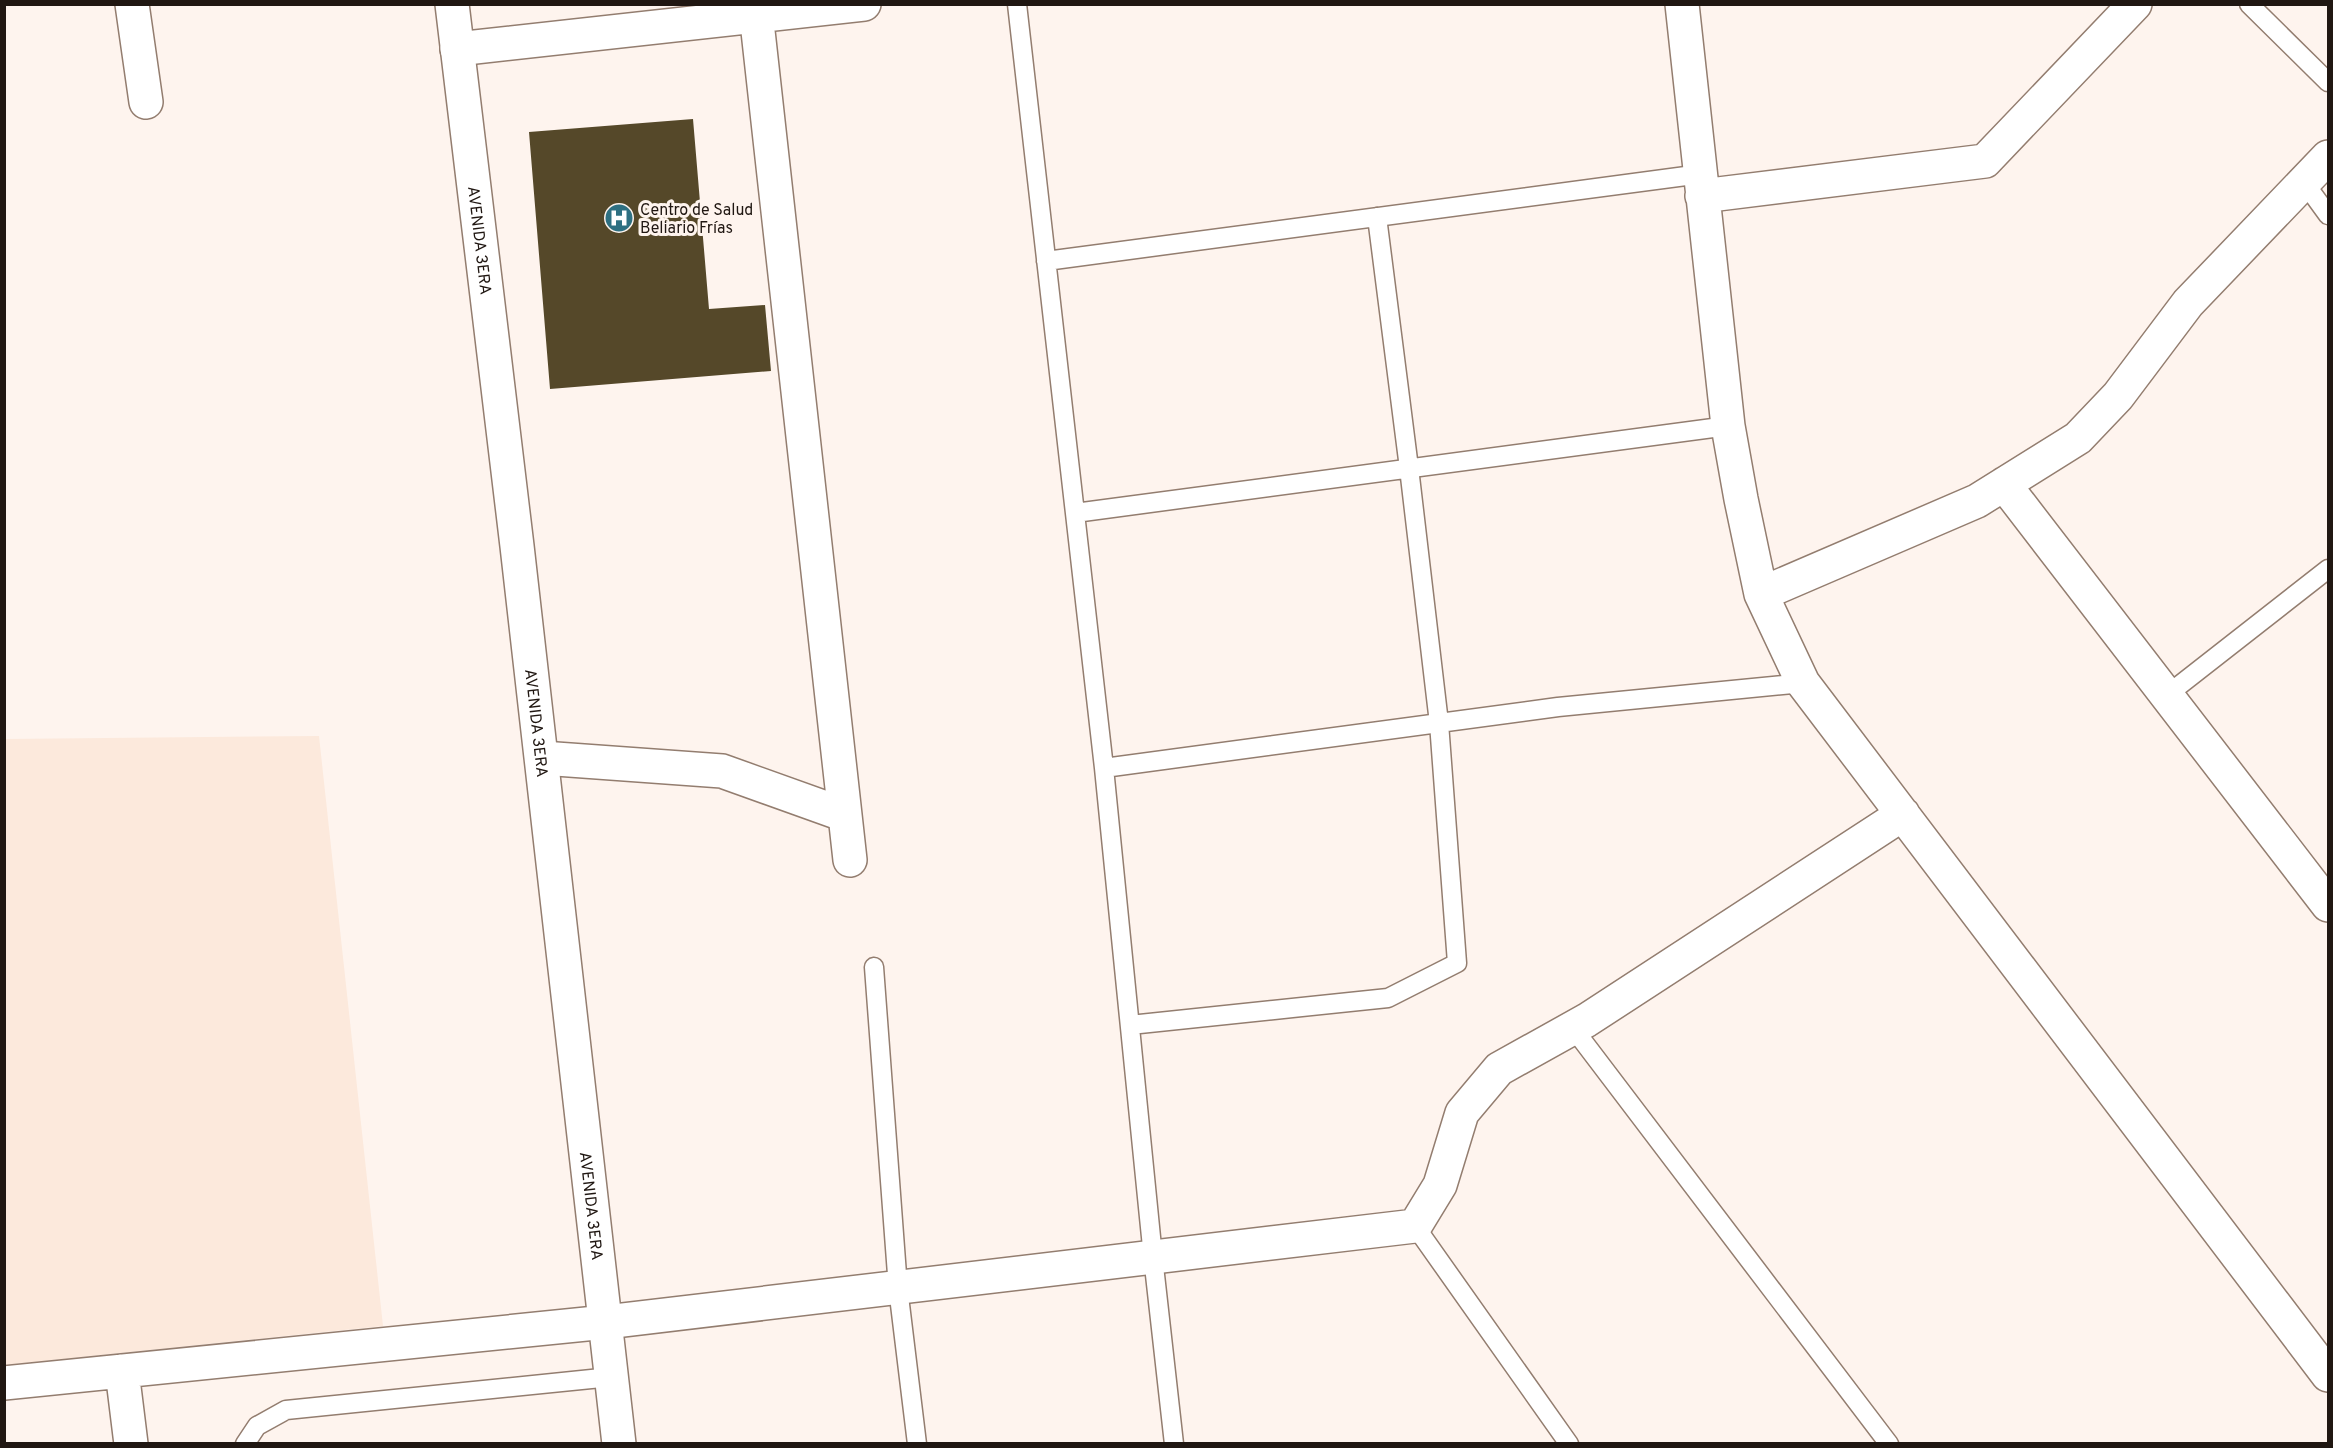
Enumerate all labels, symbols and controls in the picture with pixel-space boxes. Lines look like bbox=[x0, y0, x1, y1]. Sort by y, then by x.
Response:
street label: AVENIDA 3ERA bbox=[462, 185, 495, 296]
place label: Centro de Salud Beliario Frías bbox=[640, 201, 753, 239]
hospital icon: Centro de Salud Beliario Frías bbox=[603, 202, 635, 234]
street label: AVENIDA 3ERA bbox=[519, 668, 551, 779]
street label: AVENIDA 3ERA bbox=[574, 1151, 606, 1262]

